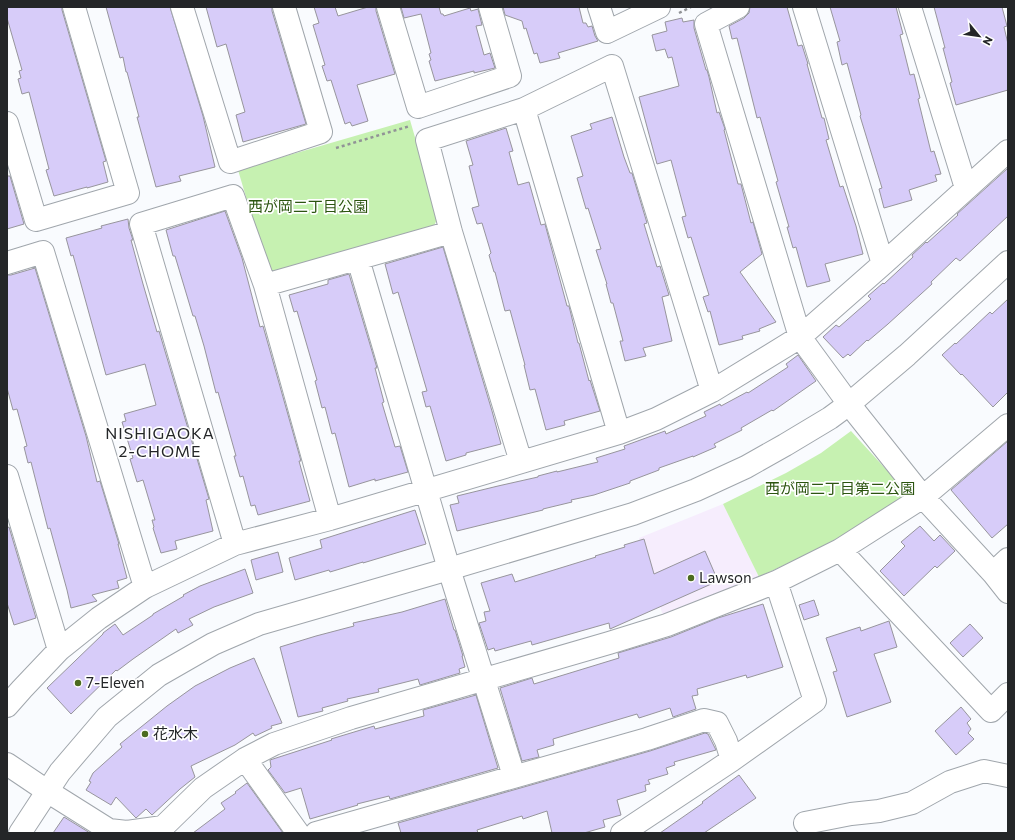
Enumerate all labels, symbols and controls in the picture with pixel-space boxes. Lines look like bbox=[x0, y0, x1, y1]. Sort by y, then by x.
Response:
north arrow bbox=[959, 16, 999, 56]
text: N bbox=[980, 34, 996, 48]
park label: 西が岡二丁目公園 bbox=[248, 197, 368, 215]
district label: NISHIGAOKA 2-CHOME bbox=[105, 423, 215, 460]
park label: 西が岡二丁目第二公園 bbox=[765, 479, 915, 497]
place label: Lawson bbox=[699, 568, 752, 586]
marker: Lawson bbox=[686, 573, 696, 583]
place label: 7-Eleven bbox=[86, 673, 145, 691]
marker: 7-Eleven bbox=[73, 678, 83, 688]
place label: 花水木 bbox=[153, 724, 198, 742]
marker: 花水木 bbox=[140, 729, 150, 739]

